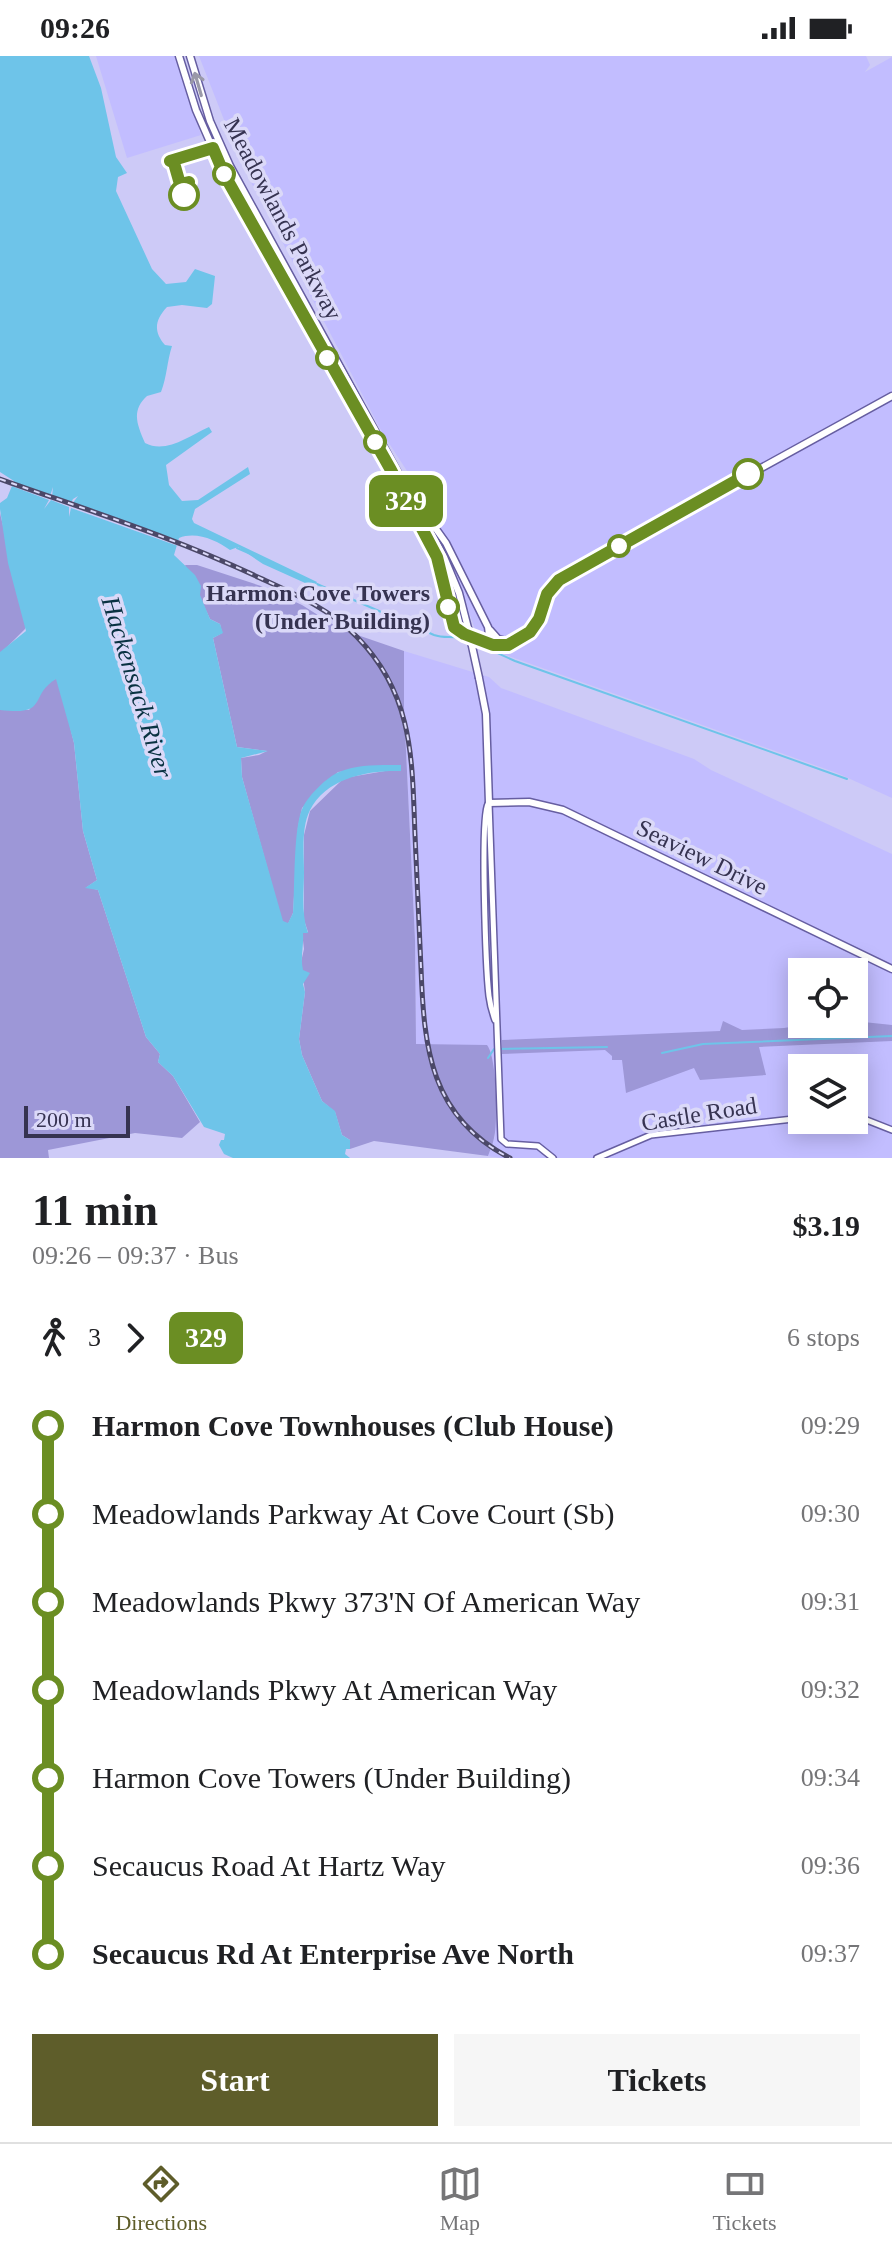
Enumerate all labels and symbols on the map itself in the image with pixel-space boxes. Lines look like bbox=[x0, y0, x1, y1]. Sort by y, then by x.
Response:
one-way arrow bbox=[190, 72, 205, 98]
street label: Meadowlands Parkway bbox=[219, 114, 347, 324]
unlabelled marker bbox=[213, 163, 235, 185]
unlabelled marker bbox=[169, 180, 199, 210]
unlabelled marker bbox=[316, 347, 338, 369]
unlabelled marker bbox=[364, 431, 386, 453]
unlabelled marker bbox=[733, 459, 763, 489]
line badge: 329 bbox=[360, 475, 452, 527]
unlabelled marker bbox=[608, 535, 630, 557]
place label: Harmon Cove Towers (Under Building) bbox=[206, 580, 430, 634]
water label: Hackensack River bbox=[95, 592, 179, 782]
marker: Harmon Cove Towers (Under Building) bbox=[437, 596, 459, 618]
street label: Seaview Drive bbox=[633, 814, 771, 900]
street label: Castle Road bbox=[639, 1092, 759, 1136]
scale bar bbox=[24, 1102, 130, 1138]

